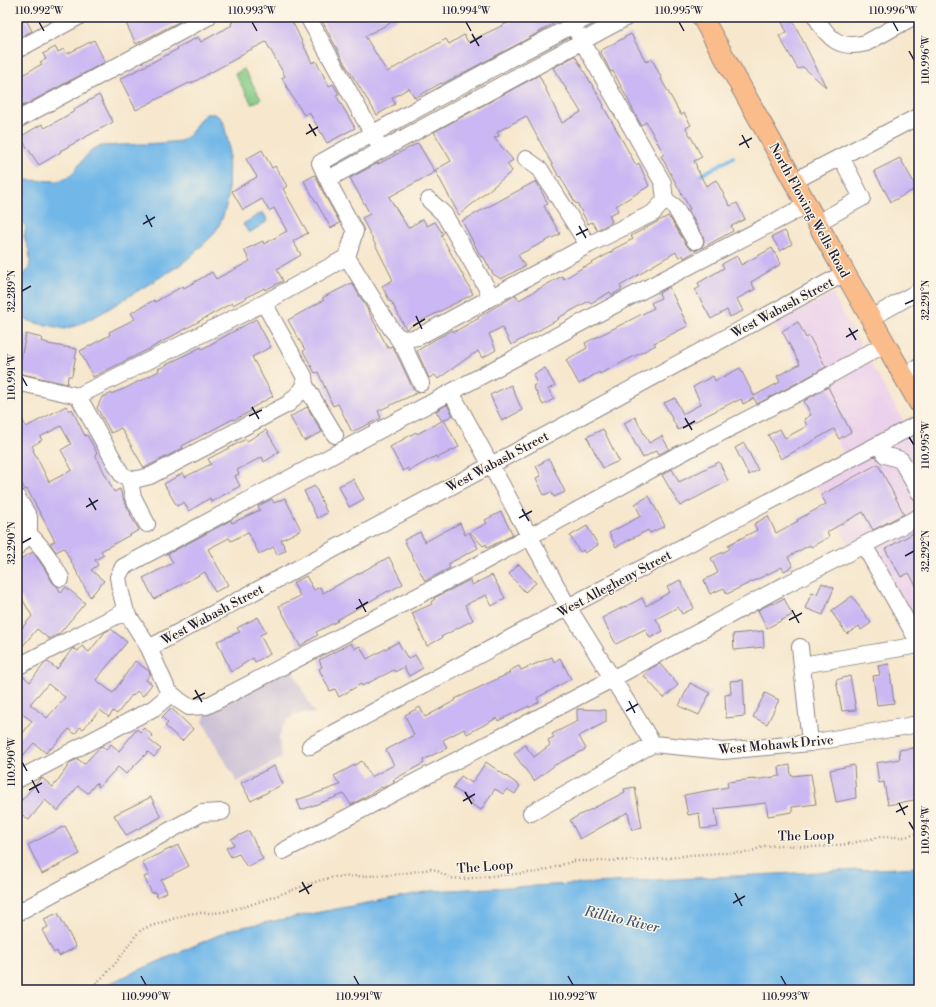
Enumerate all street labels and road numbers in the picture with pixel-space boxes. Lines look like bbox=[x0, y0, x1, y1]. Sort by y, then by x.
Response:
street label: North Flowing Wells Road bbox=[765, 140, 853, 281]
street label: West Wabash Street bbox=[728, 274, 837, 342]
street label: West Wabash Street bbox=[443, 428, 552, 496]
street label: West Allegheny Street bbox=[554, 547, 675, 621]
street label: West Wabash Street bbox=[158, 581, 267, 649]
street label: West Mohawk Drive bbox=[717, 732, 835, 758]
street label: The Loop bbox=[778, 828, 834, 844]
street label: The Loop bbox=[456, 857, 514, 877]

